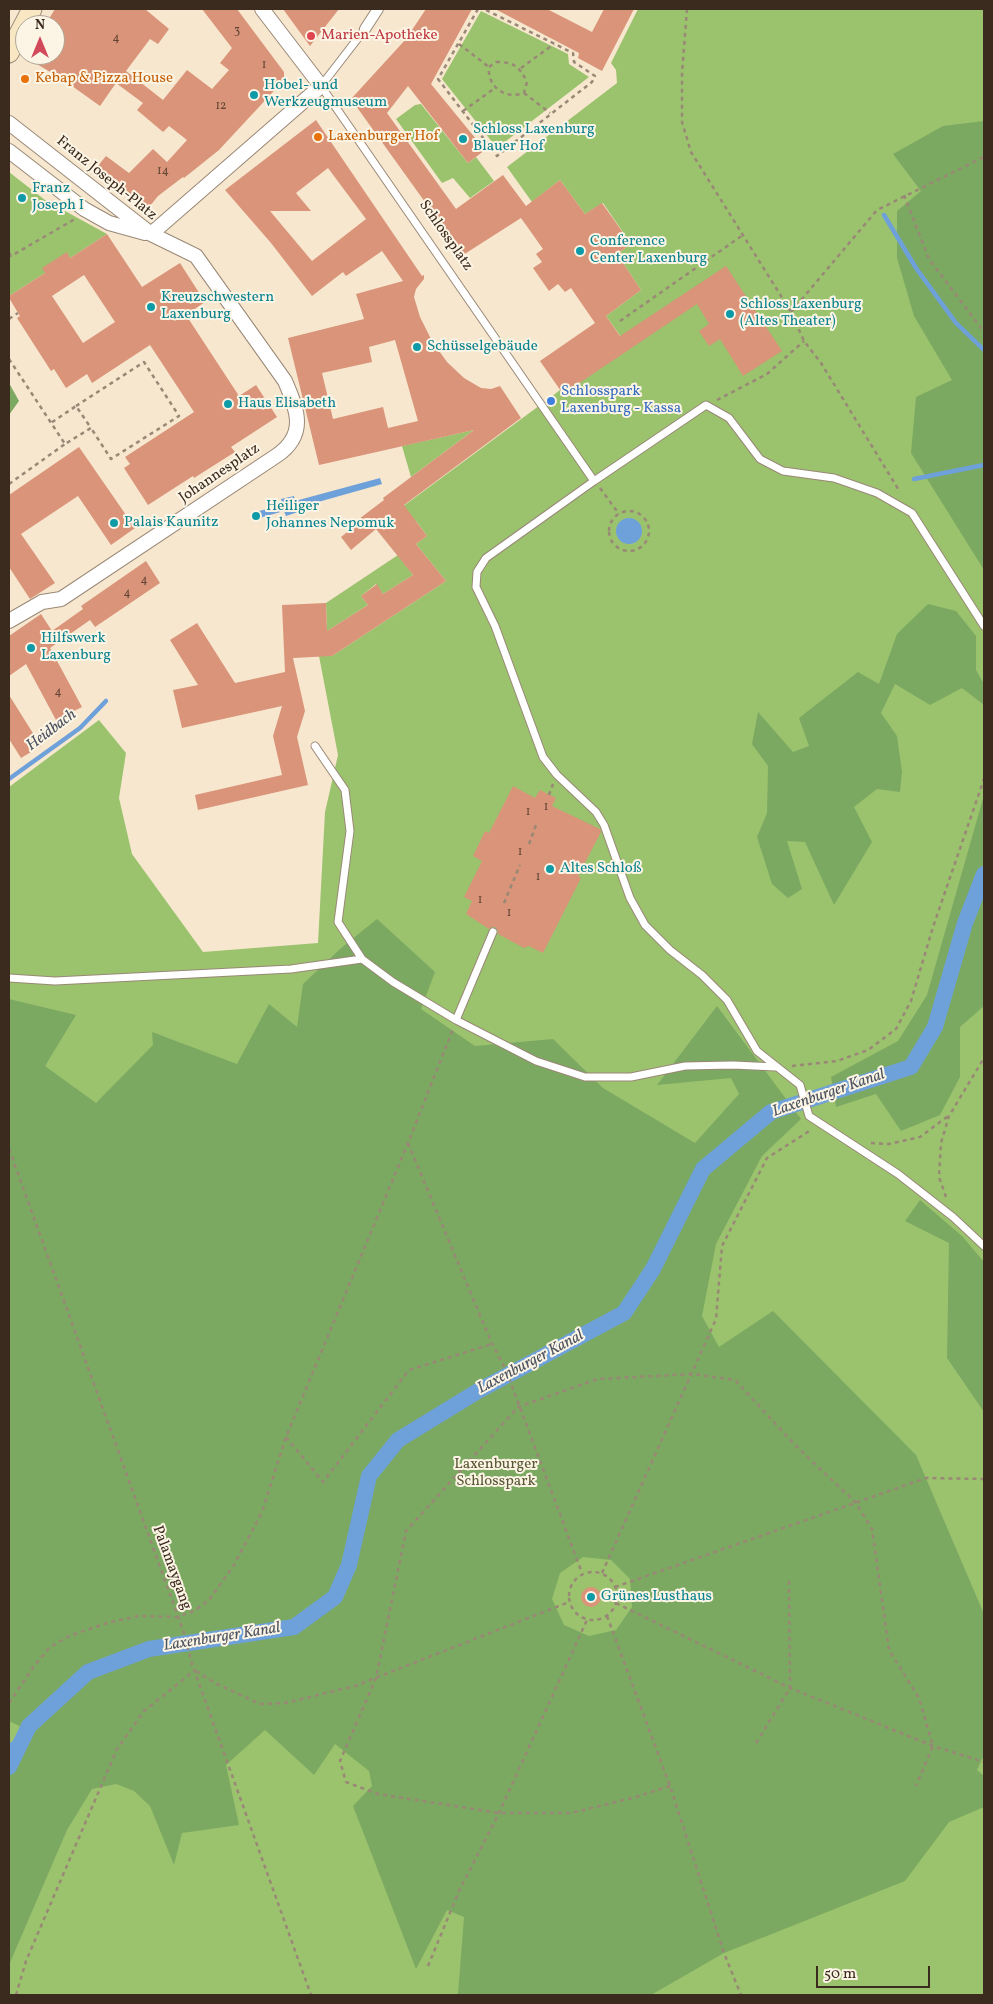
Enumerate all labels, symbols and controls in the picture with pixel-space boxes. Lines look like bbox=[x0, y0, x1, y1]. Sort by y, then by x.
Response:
north arrow bbox=[15, 15, 65, 65]
text: N bbox=[35, 16, 45, 35]
house number: 3 bbox=[234, 25, 240, 39]
place label: Marien-Apotheke bbox=[321, 27, 438, 45]
marker: Marien-Apotheke bbox=[305, 30, 317, 42]
house number: 4 bbox=[112, 32, 120, 46]
house number: 1 bbox=[262, 59, 266, 73]
place label: Kebap & Pizza House bbox=[35, 70, 173, 88]
marker: Kebap & Pizza House bbox=[19, 73, 31, 85]
place label: Hobel- und Werkzeugmuseum bbox=[264, 77, 387, 112]
marker: Hobel- und Werkzeugmuseum bbox=[248, 89, 260, 101]
house number: 12 bbox=[215, 100, 227, 114]
place label: Schloss Laxenburg Blauer Hof bbox=[473, 121, 595, 156]
place label: Laxenburger Hof bbox=[328, 128, 439, 146]
marker: Laxenburger Hof bbox=[312, 131, 324, 143]
street label: Franz Joseph-Platz bbox=[52, 133, 160, 225]
marker: Schloss Laxenburg Blauer Hof bbox=[457, 133, 469, 145]
house number: 14 bbox=[157, 165, 169, 179]
place label: Franz Joseph I bbox=[32, 180, 84, 215]
marker: Franz Joseph I bbox=[16, 192, 28, 204]
street label: Schlossplatz bbox=[414, 197, 476, 275]
place label: Conference Center Laxenburg bbox=[590, 233, 707, 268]
marker: Conference Center Laxenburg bbox=[574, 245, 586, 257]
place label: Kreuzschwestern Laxenburg bbox=[161, 289, 274, 324]
place label: Schloss Laxenburg (Altes Theater) bbox=[740, 296, 862, 331]
marker: Kreuzschwestern Laxenburg bbox=[145, 301, 157, 313]
marker: Schloss Laxenburg (Altes Theater) bbox=[724, 308, 736, 320]
place label: Schüsselgebäude bbox=[427, 338, 538, 356]
marker: Schüsselgebäude bbox=[411, 341, 423, 353]
place label: Schlosspark Laxenburg - Kassa bbox=[561, 383, 681, 418]
place label: Haus Elisabeth bbox=[238, 395, 336, 413]
marker: Schlosspark Laxenburg - Kassa bbox=[545, 395, 557, 407]
marker: Haus Elisabeth bbox=[222, 398, 234, 410]
street label: Johannesplatz bbox=[176, 440, 264, 508]
place label: Heiliger Johannes Nepomuk bbox=[266, 498, 394, 533]
marker: Heiliger Johannes Nepomuk bbox=[250, 510, 262, 522]
place label: Palais Kaunitz bbox=[124, 514, 218, 532]
marker: Palais Kaunitz bbox=[108, 517, 120, 529]
house number: 4 bbox=[140, 574, 148, 588]
house number: 4 bbox=[123, 587, 131, 601]
place label: Hilfswerk Laxenburg bbox=[41, 630, 111, 665]
marker: Hilfswerk Laxenburg bbox=[25, 642, 37, 654]
house number: 4 bbox=[54, 686, 62, 700]
water label: Heidbach bbox=[23, 706, 81, 756]
house number: 1 bbox=[544, 801, 548, 815]
house number: 1 bbox=[526, 806, 530, 820]
house number: 1 bbox=[518, 846, 522, 860]
place label: Altes Schloß bbox=[560, 860, 642, 878]
marker: Altes Schloß bbox=[544, 863, 556, 875]
house number: 1 bbox=[536, 871, 540, 885]
house number: 1 bbox=[478, 894, 482, 908]
house number: 1 bbox=[507, 907, 511, 921]
water label: Laxenburger Kanal bbox=[770, 1066, 888, 1122]
water label: Laxenburger Kanal bbox=[475, 1327, 587, 1399]
park label: Laxenburger Schlosspark bbox=[454, 1456, 538, 1491]
street label: Palamaygang bbox=[147, 1523, 195, 1613]
place label: Grünes Lusthaus bbox=[601, 1588, 712, 1606]
marker: Grünes Lusthaus bbox=[585, 1591, 597, 1603]
water label: Laxenburger Kanal bbox=[162, 1619, 282, 1657]
scale bar bbox=[818, 1956, 932, 1988]
text: 50 m bbox=[824, 1964, 856, 1985]

